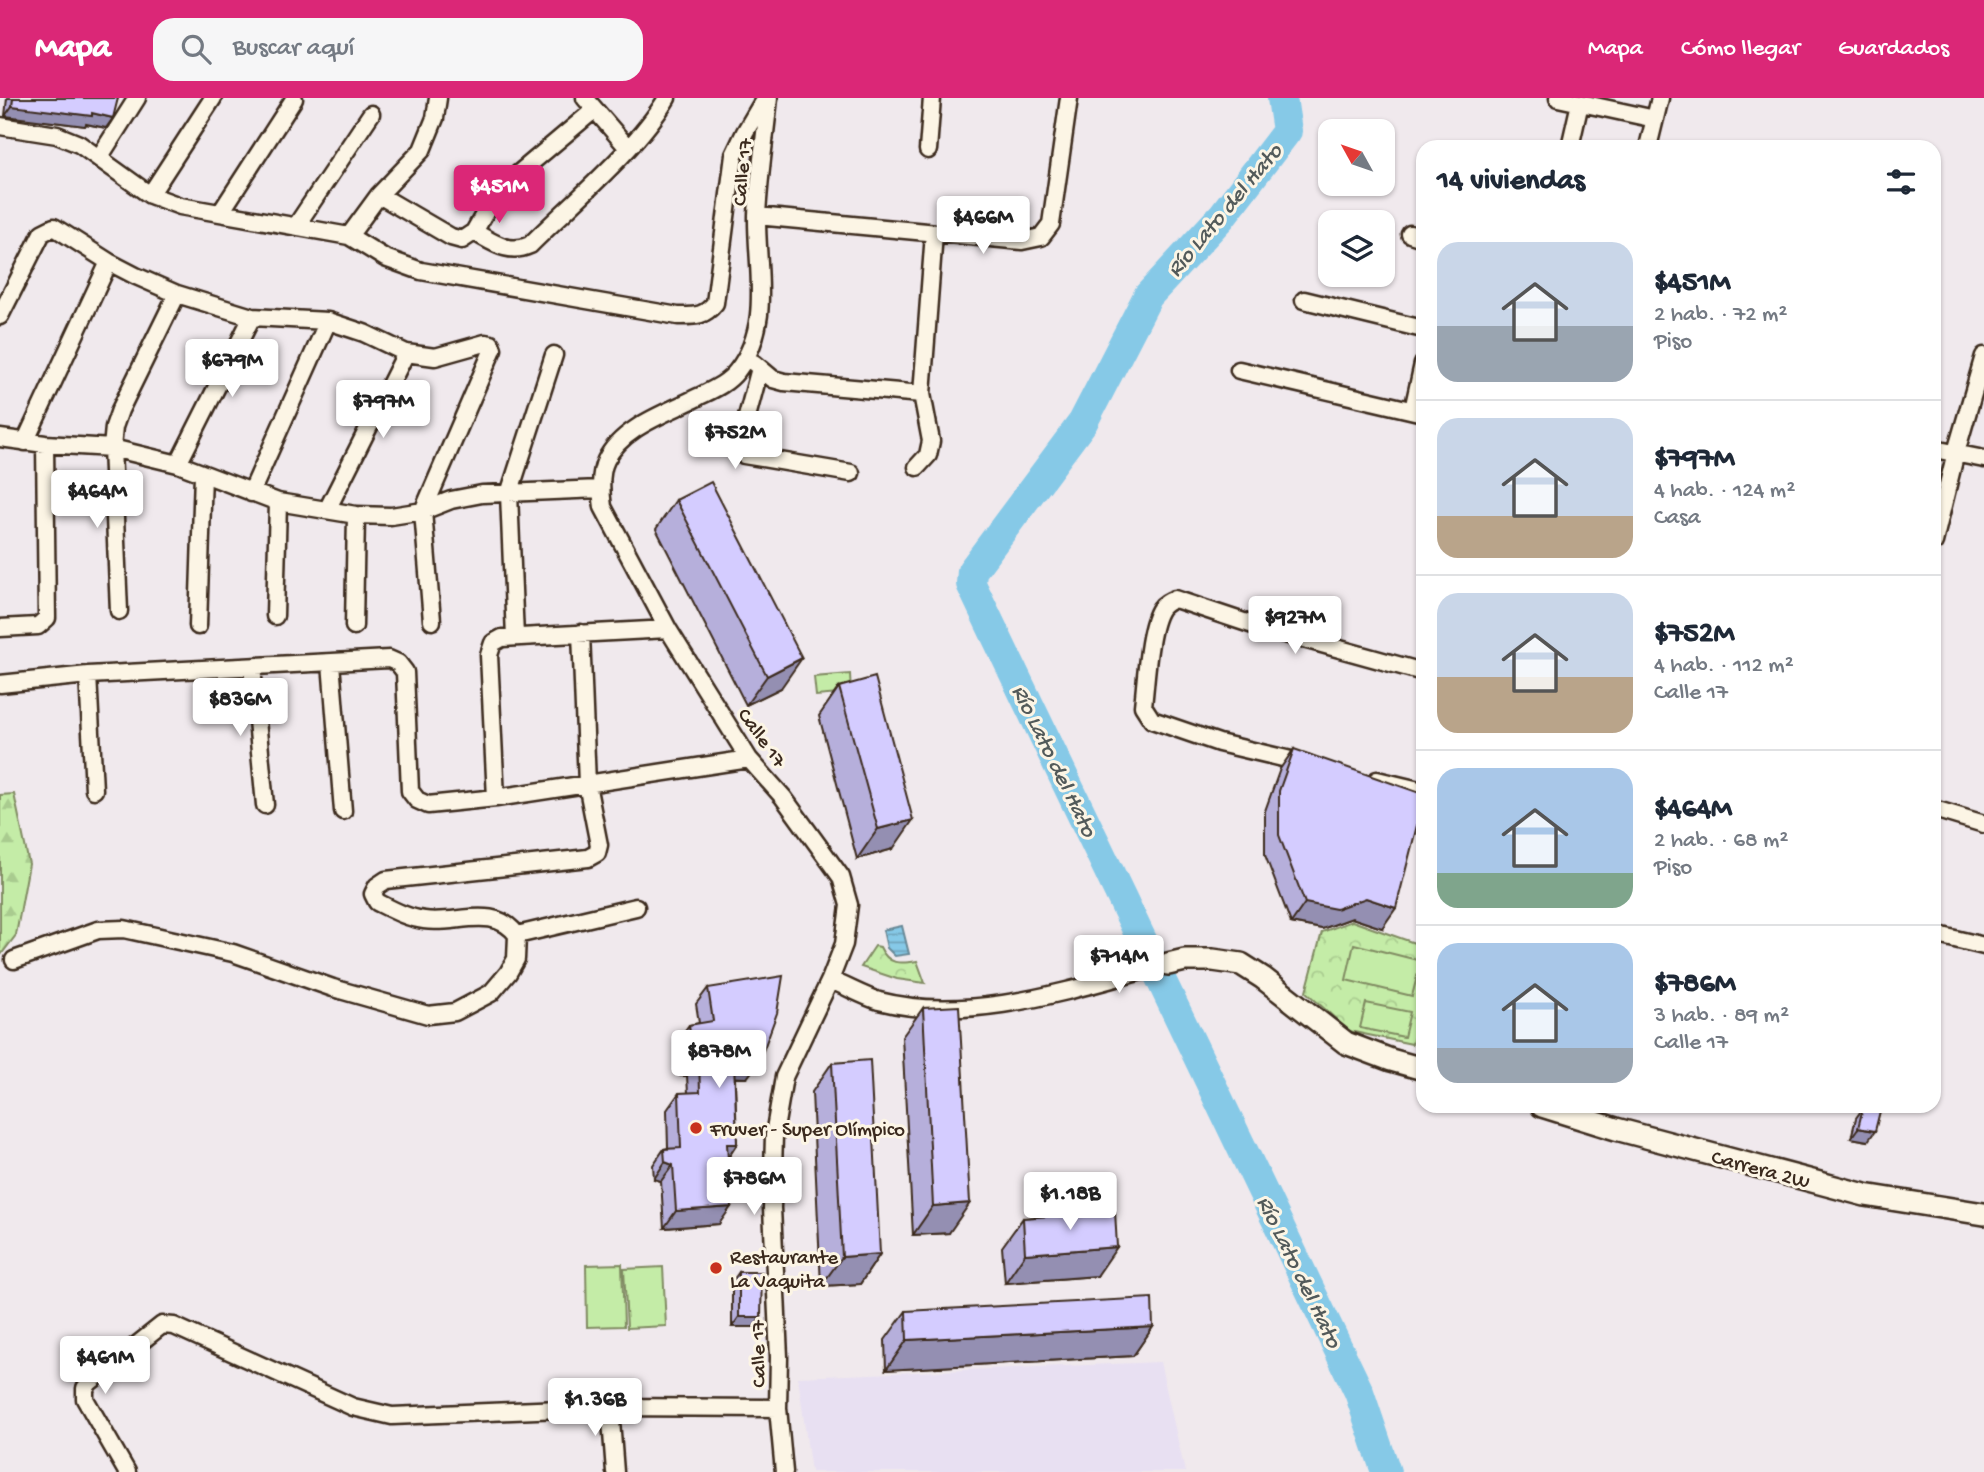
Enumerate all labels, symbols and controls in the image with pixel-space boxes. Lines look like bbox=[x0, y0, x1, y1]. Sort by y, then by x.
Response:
search box bbox=[153, 18, 643, 81]
text: Mapa bbox=[35, 30, 111, 68]
icon: search bbox=[177, 30, 215, 68]
text: Buscar aquí bbox=[233, 34, 354, 65]
text: Mapa bbox=[1588, 35, 1643, 64]
text: Cómo llegar bbox=[1681, 35, 1800, 64]
text: Guardados bbox=[1838, 35, 1949, 64]
north arrow bbox=[1318, 119, 1395, 196]
map controls bbox=[1318, 119, 1395, 287]
street label: Calle 17 bbox=[729, 137, 760, 207]
water label: Río Lato del Hato bbox=[1162, 138, 1290, 283]
icon: filters bbox=[1882, 163, 1920, 201]
text: 14 viviendas bbox=[1437, 165, 1585, 200]
pin: $451M bbox=[450, 166, 548, 225]
text: $451M bbox=[470, 174, 528, 201]
pin: $466M bbox=[934, 197, 1032, 256]
text: $466M bbox=[953, 205, 1013, 232]
button: layers bbox=[1318, 210, 1395, 287]
text: $451M bbox=[1654, 267, 1730, 302]
icon: home bbox=[1493, 270, 1577, 354]
text: 2 hab. · 72 m² bbox=[1654, 302, 1787, 329]
text: Piso bbox=[1654, 329, 1692, 356]
pin: $679M bbox=[183, 340, 281, 399]
text: $679M bbox=[201, 348, 263, 375]
pin: $797M bbox=[334, 380, 432, 440]
text: $797M bbox=[352, 389, 414, 416]
pin: $752M bbox=[686, 412, 784, 471]
text: $752M bbox=[704, 420, 766, 447]
text: $797M bbox=[1654, 443, 1735, 478]
icon: home bbox=[1493, 446, 1577, 530]
pin: $464M bbox=[48, 470, 146, 530]
text: 4 hab. · 124 m² bbox=[1654, 478, 1795, 505]
text: $464M bbox=[67, 479, 127, 506]
text: Casa bbox=[1654, 505, 1700, 532]
pin: $927M bbox=[1246, 596, 1344, 656]
text: $927M bbox=[1264, 605, 1326, 632]
text: $752M bbox=[1654, 618, 1734, 653]
icon: home bbox=[1493, 621, 1577, 705]
text: 4 hab. · 112 m² bbox=[1654, 653, 1794, 680]
pin: $836M bbox=[191, 678, 289, 738]
text: Calle 17 bbox=[1654, 680, 1728, 707]
water label: Río Lato del Hato bbox=[1004, 681, 1102, 843]
text: $836M bbox=[209, 687, 271, 714]
street label: Calle 17 bbox=[730, 704, 791, 775]
text: $464M bbox=[1654, 793, 1732, 828]
icon: home bbox=[1493, 796, 1577, 880]
text: 2 hab. · 68 m² bbox=[1654, 828, 1788, 855]
text: Piso bbox=[1654, 855, 1692, 882]
pin: $714M bbox=[1070, 936, 1168, 995]
text: $714M bbox=[1090, 944, 1148, 971]
text: $786M bbox=[1654, 968, 1736, 1003]
icon: home bbox=[1493, 971, 1577, 1055]
text: 3 hab. · 89 m² bbox=[1654, 1003, 1789, 1030]
pin: $878M bbox=[670, 1030, 768, 1090]
text: Calle 17 bbox=[1654, 1030, 1728, 1057]
text: $878M bbox=[687, 1039, 751, 1066]
place label: Fruver - Super Olímpico bbox=[709, 1119, 905, 1144]
marker: Fruver - Super Olímpico bbox=[688, 1120, 704, 1136]
street label: Carrera 2W bbox=[1708, 1146, 1812, 1197]
pin: $786M bbox=[705, 1158, 803, 1217]
text: $786M bbox=[723, 1166, 785, 1193]
pin: $1.18B bbox=[1013, 1172, 1127, 1232]
text: $1.18B bbox=[1040, 1181, 1100, 1208]
water label: Río Lato del Hato bbox=[1249, 1192, 1347, 1354]
place label: Restaurante La Vaquita bbox=[730, 1247, 839, 1296]
marker: Restaurante La Vaquita bbox=[708, 1260, 724, 1276]
street label: Calle 17 bbox=[747, 1319, 774, 1388]
pin: $461M bbox=[56, 1336, 154, 1396]
text: $461M bbox=[76, 1345, 134, 1372]
pin: $1.36B bbox=[538, 1378, 652, 1438]
text: $1.36B bbox=[564, 1387, 626, 1414]

